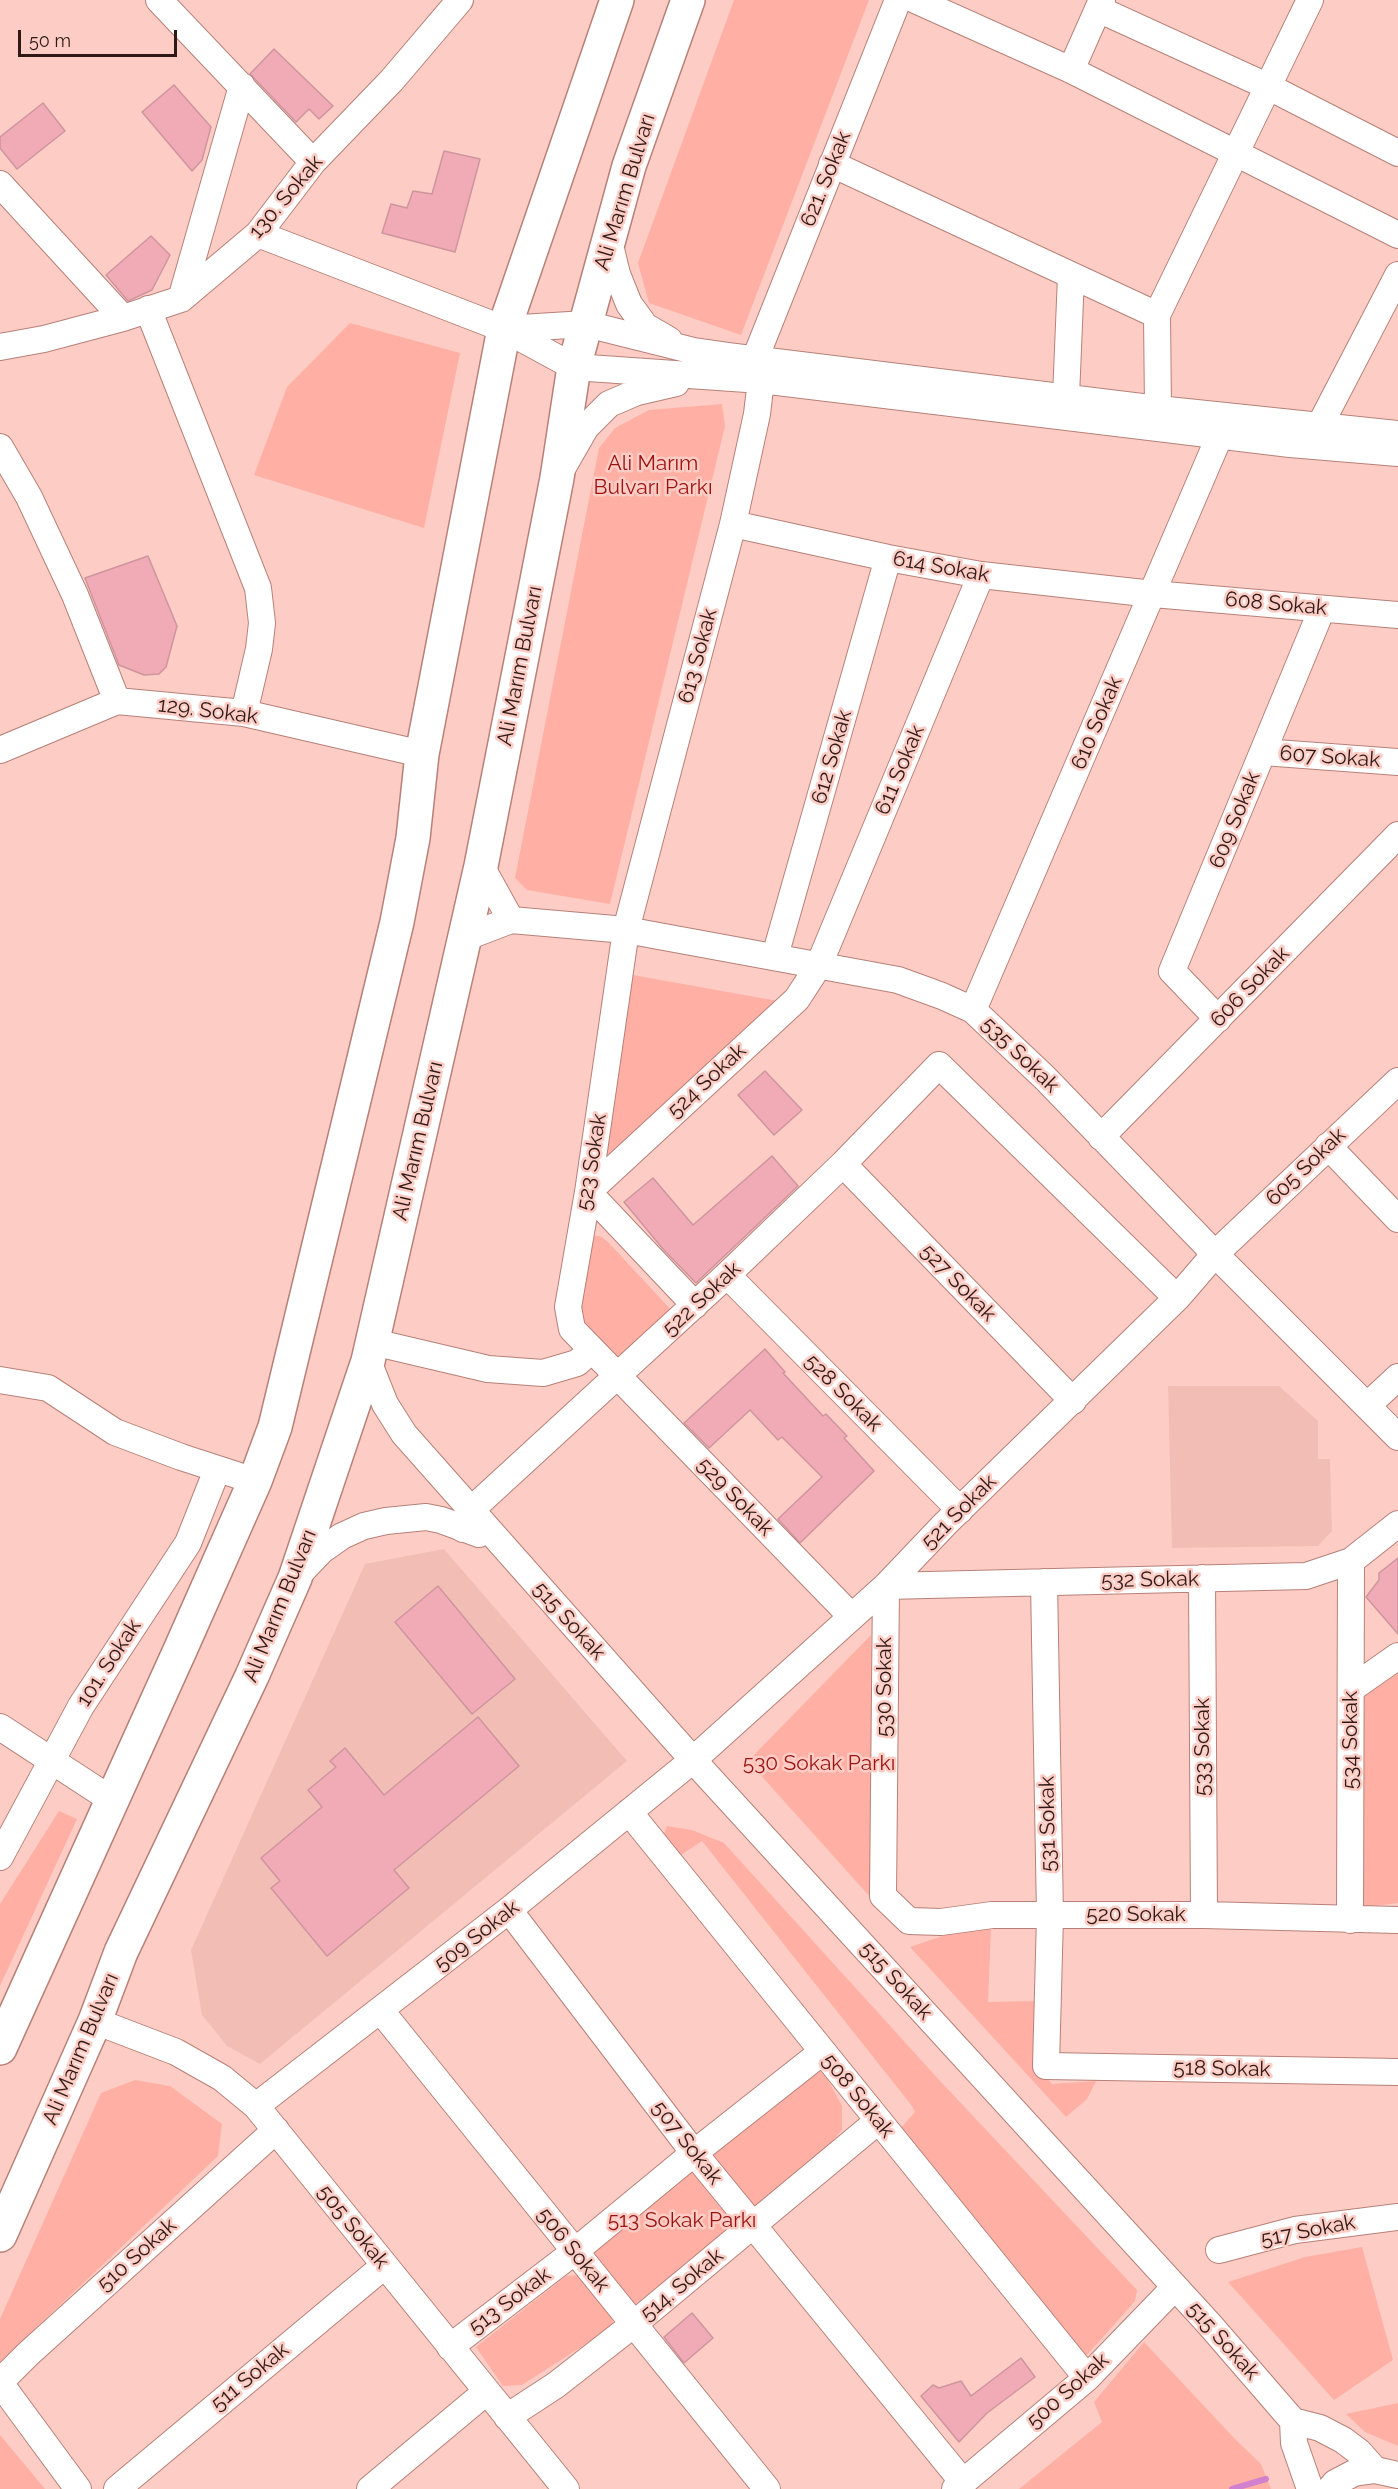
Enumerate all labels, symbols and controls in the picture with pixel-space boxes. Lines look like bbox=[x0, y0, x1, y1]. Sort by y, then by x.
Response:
scale bar bbox=[21, 18, 180, 56]
text: 50 m bbox=[29, 30, 71, 51]
street label: Ali Marım Bulvarı bbox=[589, 111, 661, 273]
street label: 621. Sokak bbox=[795, 128, 857, 230]
street label: 130. Sokak bbox=[244, 150, 328, 244]
park label: Ali Marım Bulvarı Parkı bbox=[594, 451, 712, 501]
street label: 614 Sokak bbox=[891, 546, 991, 588]
street label: Ali Marım Bulvarı bbox=[492, 584, 548, 748]
street label: 608 Sokak bbox=[1224, 587, 1328, 621]
street label: 613 Sokak bbox=[673, 606, 723, 706]
street label: 610 Sokak bbox=[1066, 673, 1128, 773]
street label: 129. Sokak bbox=[157, 692, 259, 730]
street label: 612 Sokak bbox=[807, 707, 857, 807]
street label: 611 Sokak bbox=[870, 721, 930, 819]
street label: 607 Sokak bbox=[1279, 741, 1381, 773]
street label: 609 Sokak bbox=[1204, 768, 1266, 872]
street label: 606 Sokak bbox=[1205, 941, 1295, 1033]
street label: 535 Sokak bbox=[976, 1012, 1064, 1098]
street label: 524 Sokak bbox=[663, 1038, 751, 1124]
street label: Ali Marım Bulvarı bbox=[387, 1059, 449, 1223]
street label: 523 Sokak bbox=[572, 1112, 612, 1212]
street label: 605 Sokak bbox=[1261, 1123, 1351, 1211]
street label: 527 Sokak bbox=[915, 1239, 1001, 1327]
street label: 522 Sokak bbox=[658, 1257, 746, 1341]
street label: 528 Sokak bbox=[799, 1349, 887, 1437]
street label: 529 Sokak bbox=[692, 1453, 778, 1541]
street label: 521 Sokak bbox=[916, 1469, 1002, 1555]
street label: Ali Marım Bulvarı bbox=[238, 1526, 322, 1686]
street label: 532 Sokak bbox=[1101, 1567, 1199, 1593]
street label: 515 Sokak bbox=[527, 1577, 611, 1665]
street label: 101. Sokak bbox=[71, 1615, 147, 1711]
street label: 530 Sokak bbox=[872, 1637, 898, 1737]
street label: 534 Sokak bbox=[1338, 1691, 1364, 1789]
street label: 533 Sokak bbox=[1190, 1698, 1216, 1796]
park label: 530 Sokak Parkı bbox=[743, 1751, 895, 1777]
street label: 531 Sokak bbox=[1035, 1776, 1061, 1872]
street label: 509 Sokak bbox=[430, 1895, 524, 1977]
street label: 520 Sokak bbox=[1086, 1902, 1186, 1928]
street label: 515 Sokak bbox=[854, 1937, 938, 2025]
street label: Ali Marım Bulvarı bbox=[38, 1969, 124, 2129]
street label: 508 Sokak bbox=[816, 2049, 900, 2143]
street label: 518 Sokak bbox=[1173, 2056, 1271, 2082]
street label: 507 Sokak bbox=[646, 2096, 728, 2190]
street label: 505 Sokak bbox=[312, 2180, 394, 2274]
street label: 506 Sokak bbox=[531, 2203, 615, 2297]
park label: 513 Sokak Parkı bbox=[608, 2208, 756, 2234]
street label: 517 Sokak bbox=[1259, 2209, 1357, 2253]
street label: 510 Sokak bbox=[92, 2213, 182, 2297]
street label: 514. Sokak bbox=[636, 2243, 728, 2327]
street label: 513 Sokak bbox=[464, 2262, 556, 2340]
street label: 515 Sokak bbox=[1181, 2297, 1265, 2385]
street label: 511 Sokak bbox=[206, 2337, 294, 2417]
street label: 500 Sokak bbox=[1022, 2348, 1114, 2434]

